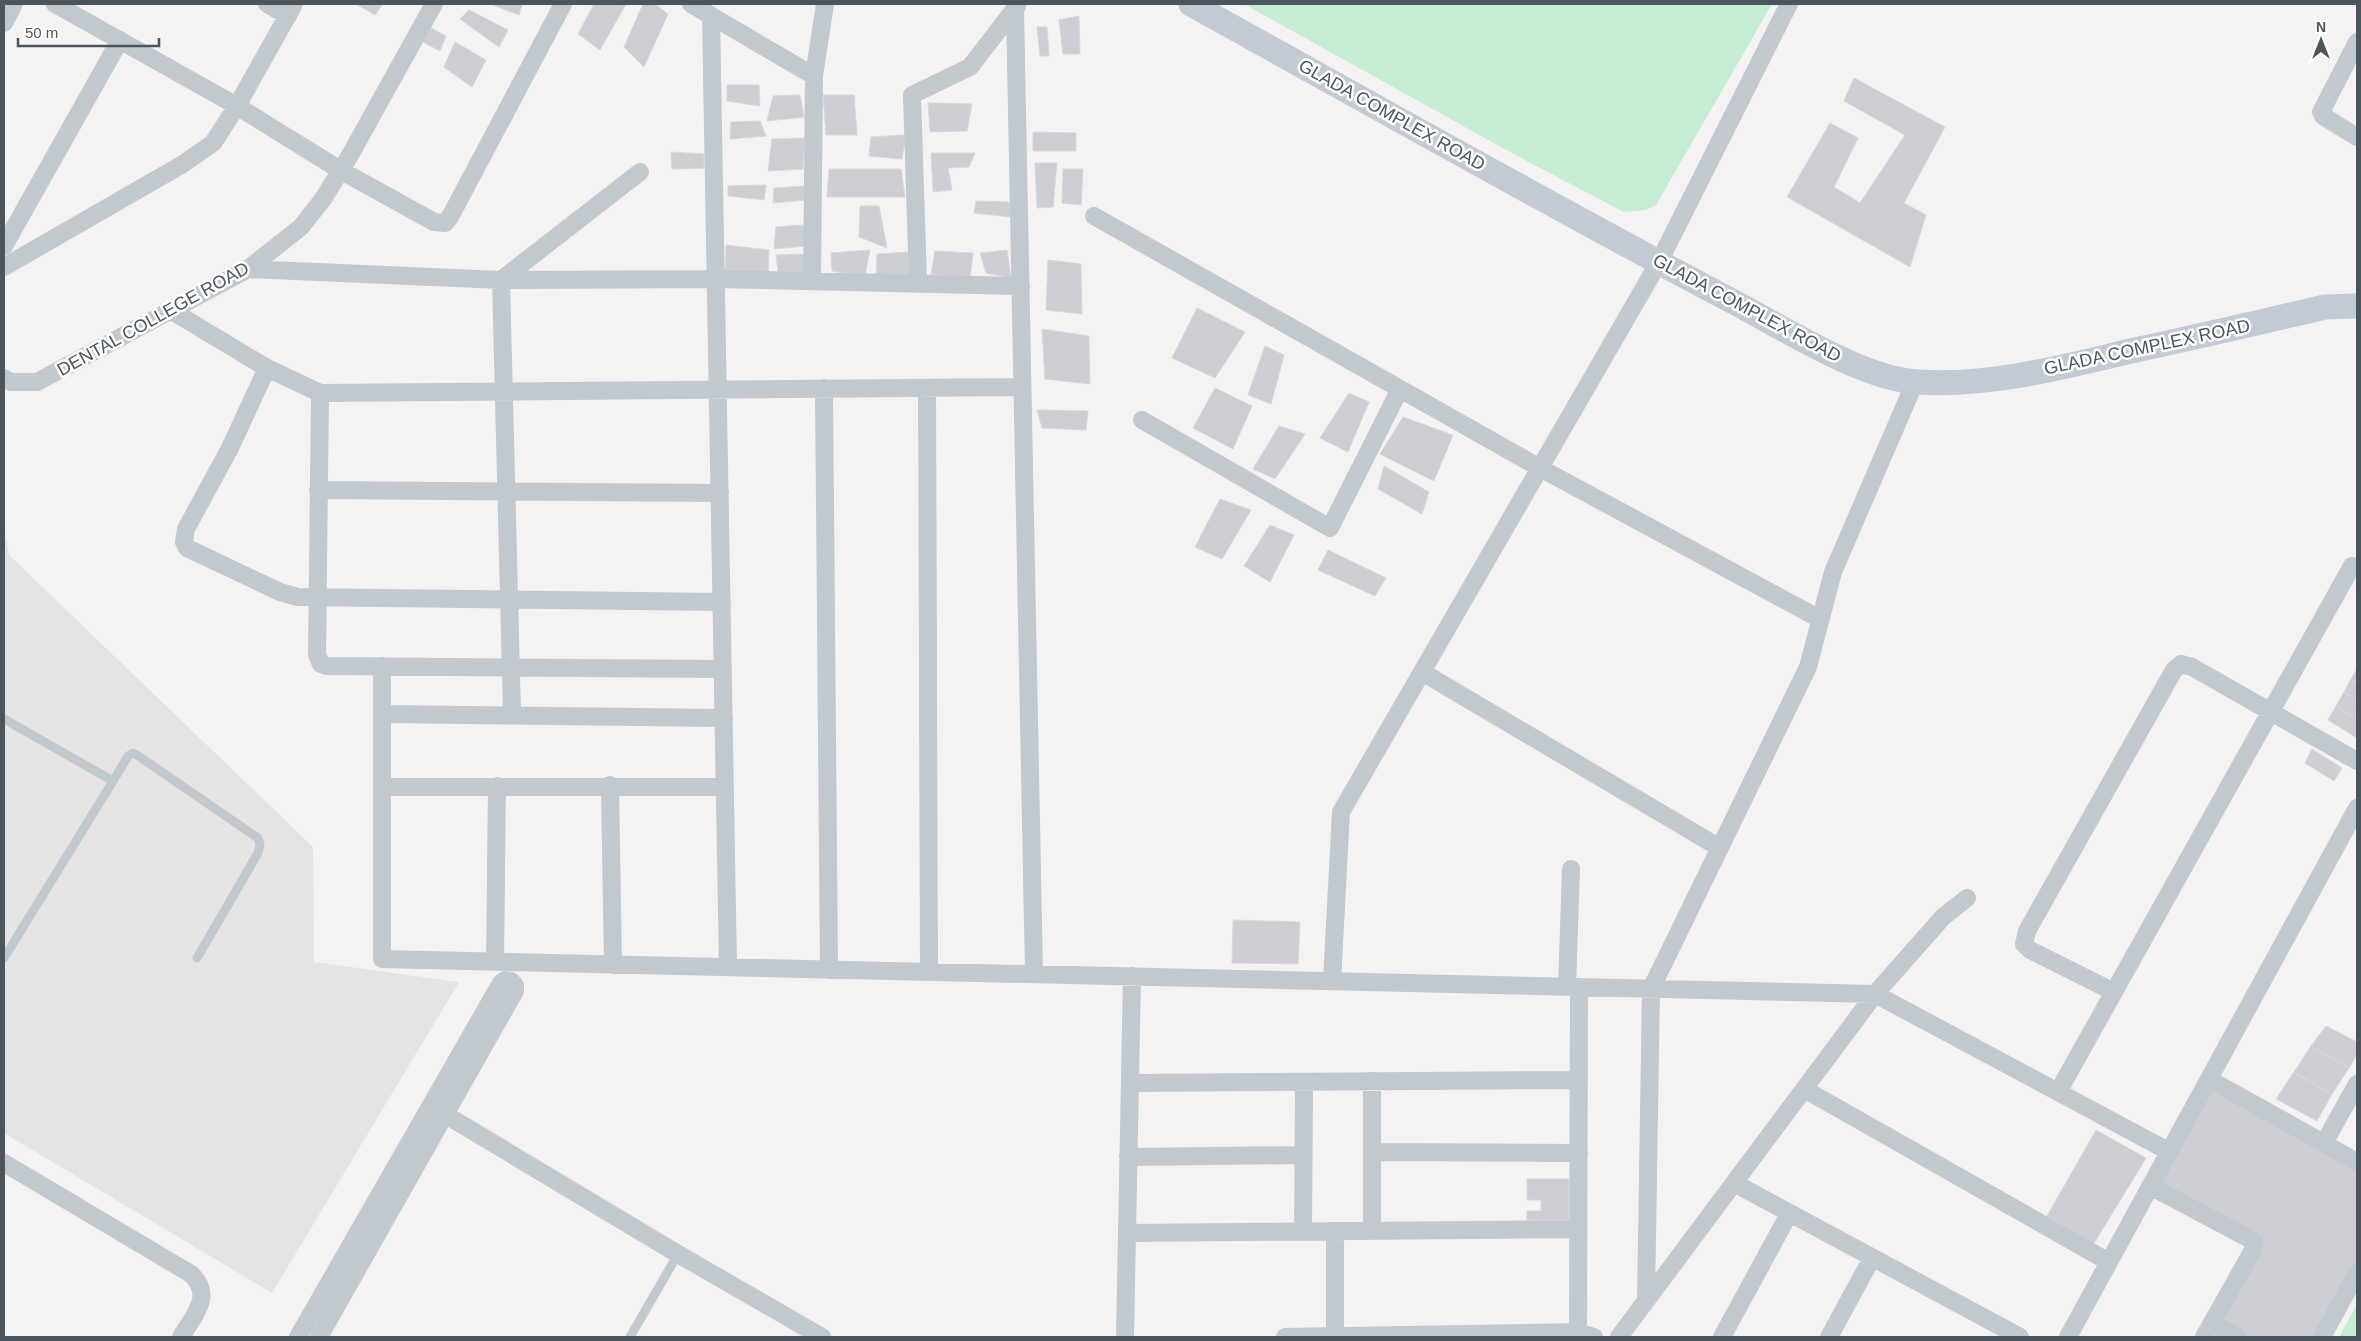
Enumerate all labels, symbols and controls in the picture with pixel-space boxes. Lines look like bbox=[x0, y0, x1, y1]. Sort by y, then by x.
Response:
scale bar bbox=[18, 15, 159, 47]
north arrow bbox=[2296, 15, 2346, 65]
text: N bbox=[2316, 19, 2326, 35]
text: 50 m bbox=[25, 24, 58, 41]
street label: GLADA COMPLEX ROAD bbox=[1295, 55, 1489, 175]
street label: GLADA COMPLEX ROAD bbox=[1650, 250, 1844, 366]
street label: DENTAL COLLEGE ROAD bbox=[54, 258, 252, 380]
street label: GLADA COMPLEX ROAD bbox=[2042, 315, 2252, 379]

